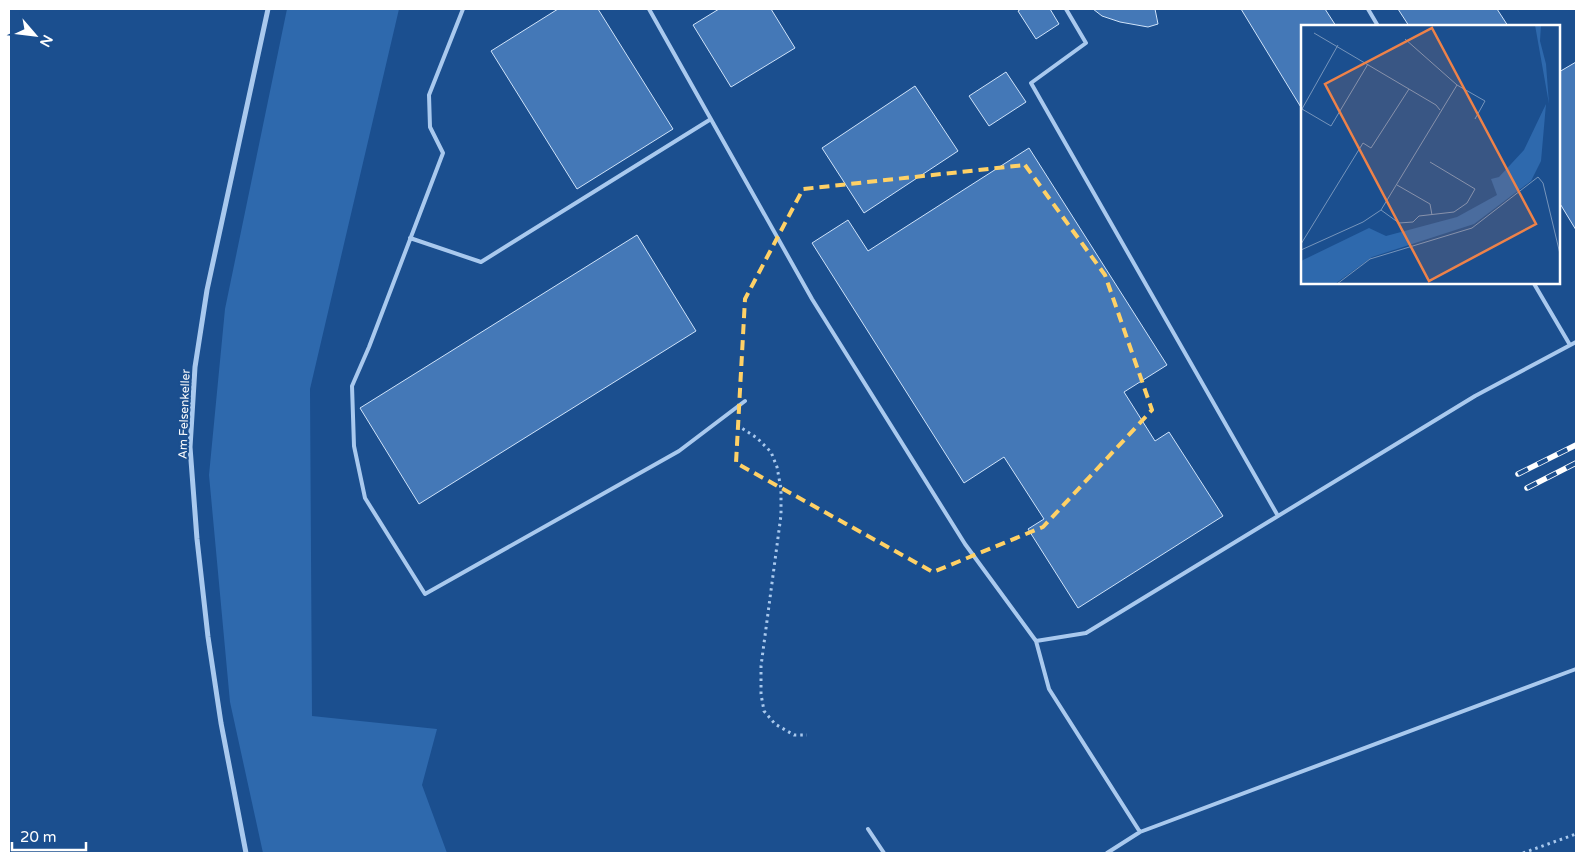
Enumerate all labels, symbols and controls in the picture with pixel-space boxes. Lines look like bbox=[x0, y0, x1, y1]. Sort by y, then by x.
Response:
north arrow bbox=[10, 10, 60, 60]
inset map bbox=[1301, 25, 1560, 284]
text: N bbox=[36, 32, 56, 50]
street label: Am Felsenkeller bbox=[175, 368, 193, 459]
scale bar bbox=[12, 820, 86, 852]
text: 20 m bbox=[20, 828, 57, 846]

